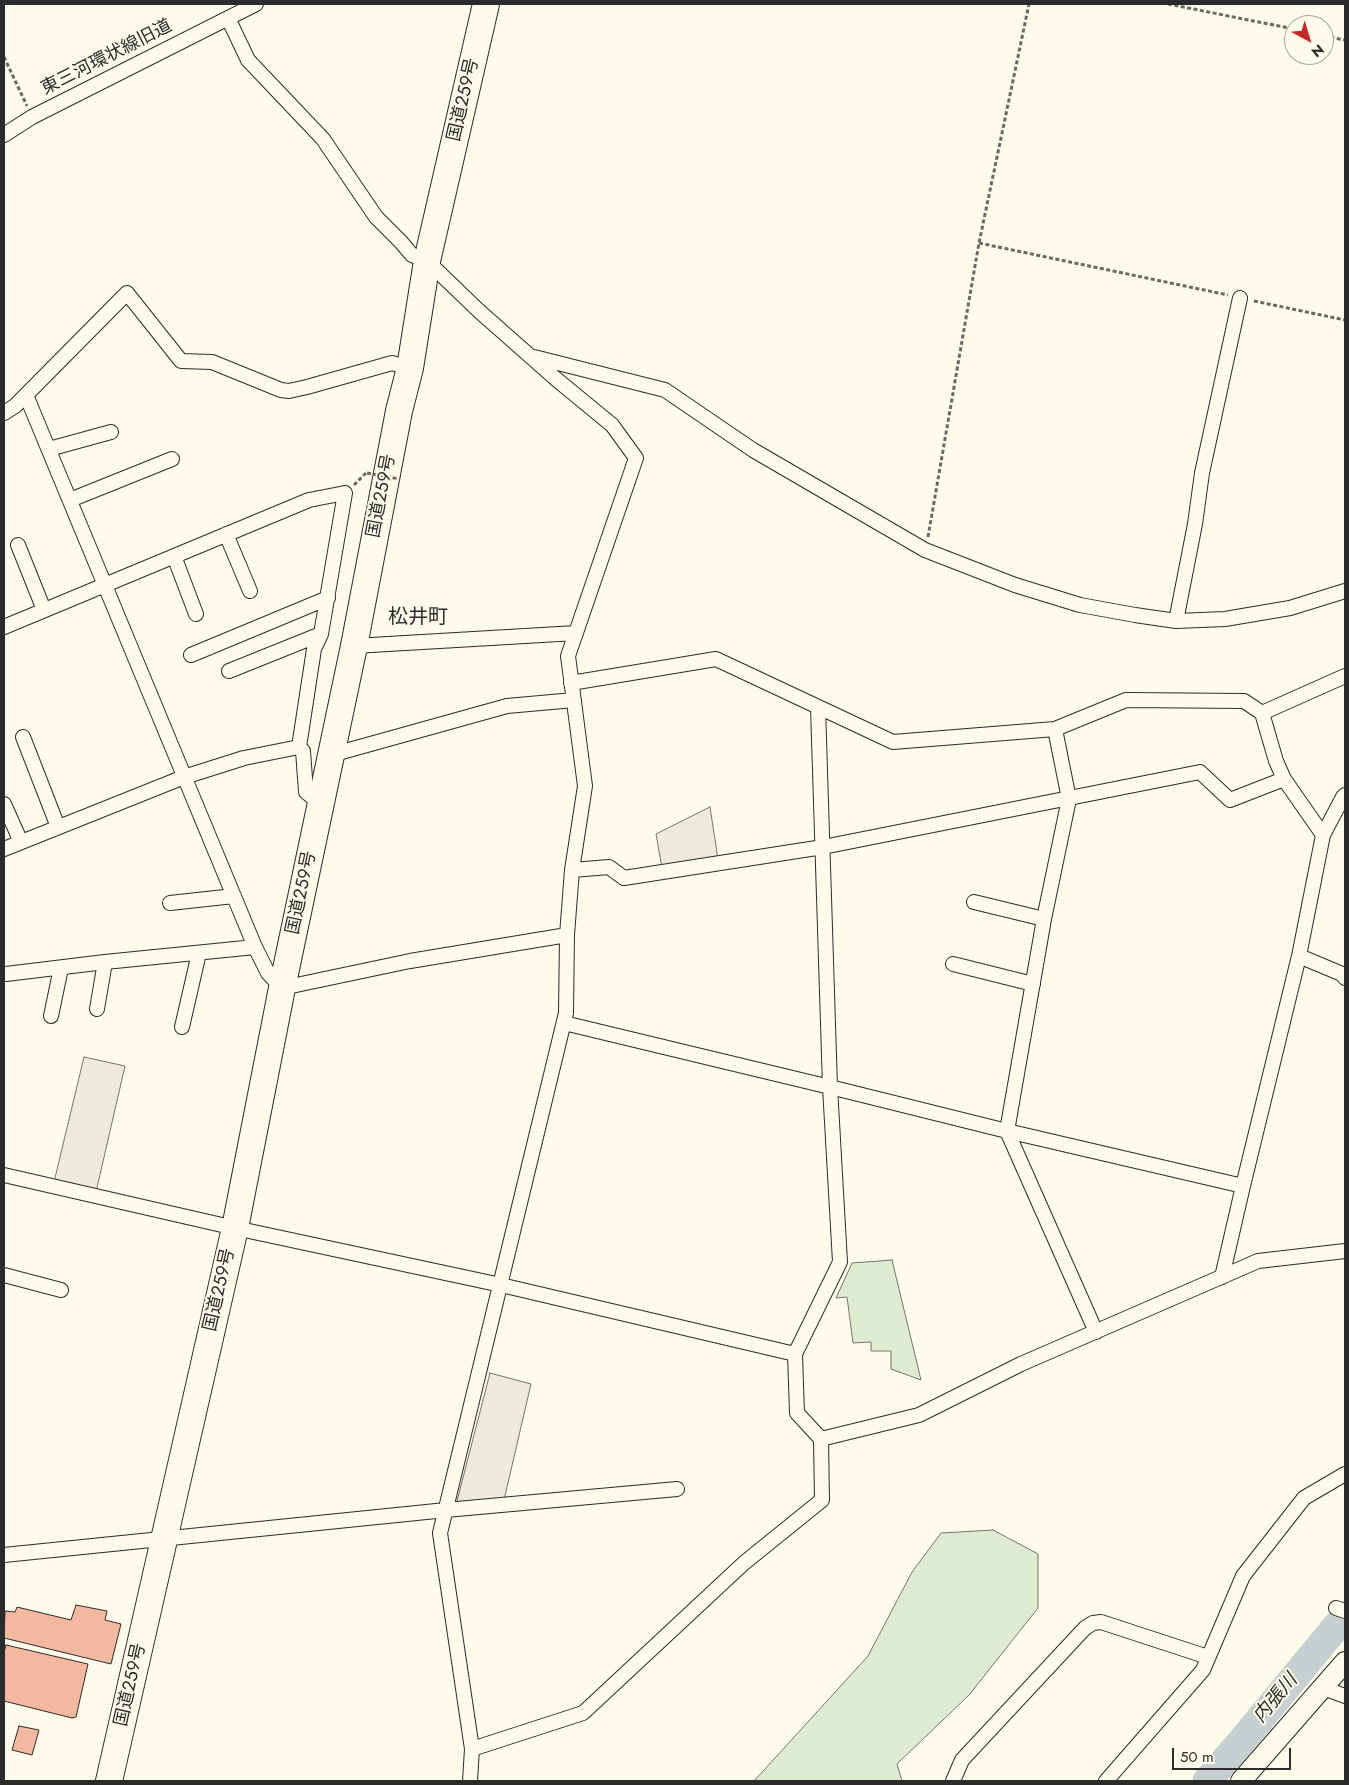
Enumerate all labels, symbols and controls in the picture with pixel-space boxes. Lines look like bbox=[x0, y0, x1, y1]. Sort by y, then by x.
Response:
north arrow bbox=[1284, 15, 1334, 65]
street label: 東三河環状線旧道 bbox=[38, 16, 176, 100]
text: N bbox=[1307, 40, 1328, 62]
street label: 国道259号 bbox=[444, 56, 484, 144]
street label: 国道259号 bbox=[363, 452, 401, 540]
district label: 松井町 bbox=[388, 606, 448, 630]
street label: 国道259号 bbox=[283, 849, 321, 937]
street label: 国道259号 bbox=[200, 1246, 240, 1334]
street label: 国道259号 bbox=[111, 1641, 151, 1729]
water label: 内張川 bbox=[1249, 1670, 1303, 1728]
scale bar bbox=[1174, 1738, 1293, 1770]
text: 50 m bbox=[1180, 1746, 1214, 1768]

